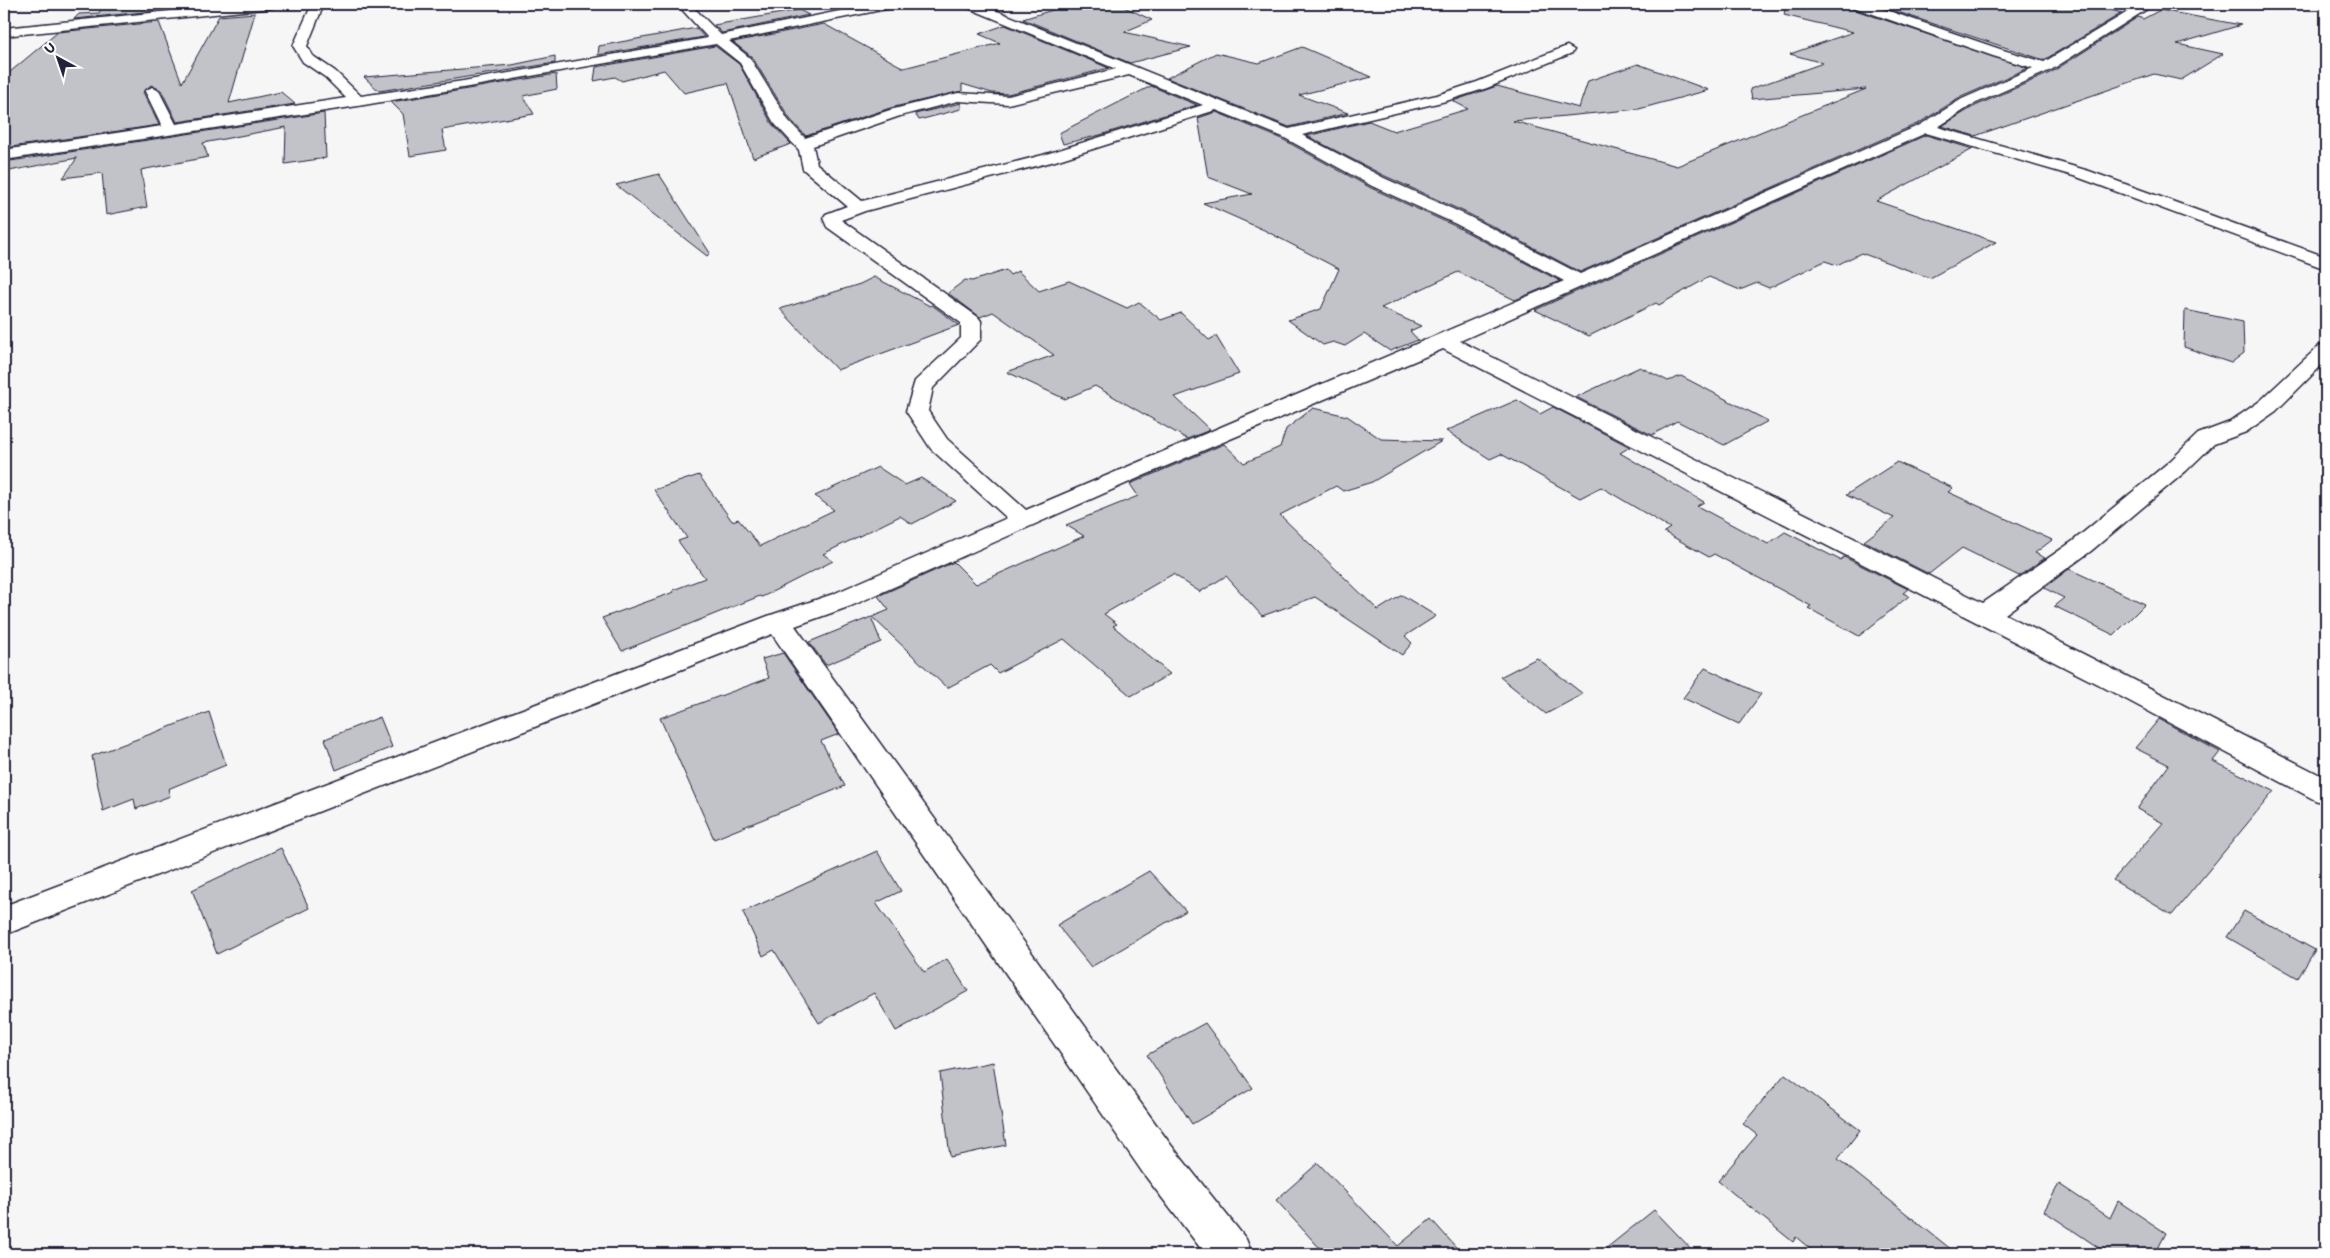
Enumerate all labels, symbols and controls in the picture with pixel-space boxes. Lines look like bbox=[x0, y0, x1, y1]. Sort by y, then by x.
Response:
north arrow bbox=[32, 32, 82, 82]
text: U bbox=[41, 39, 59, 58]

